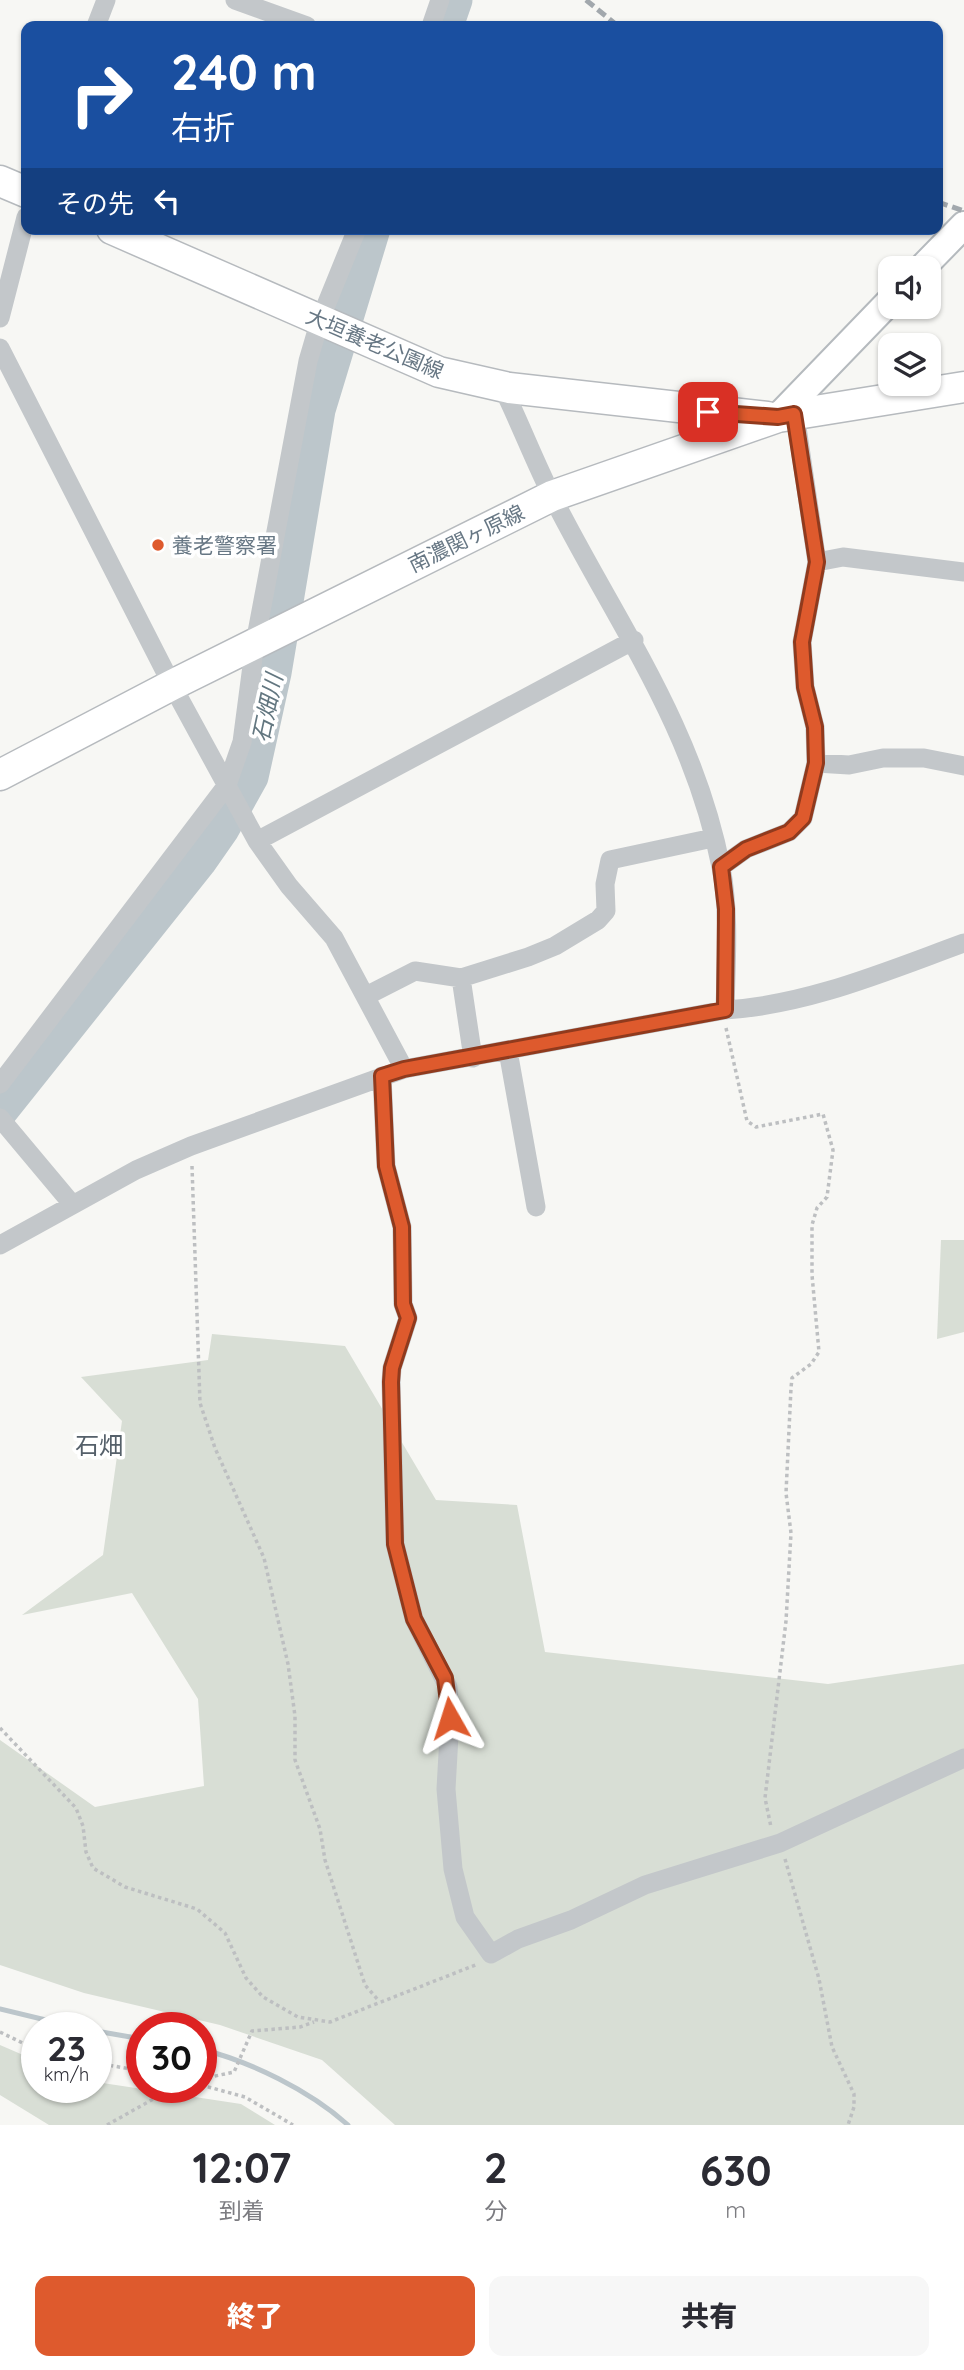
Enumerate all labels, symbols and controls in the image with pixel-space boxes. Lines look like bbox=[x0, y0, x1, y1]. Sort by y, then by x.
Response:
text: 240 m bbox=[171, 41, 317, 102]
icon: right bbox=[56, 49, 147, 140]
text: 右折 bbox=[171, 107, 235, 147]
icon: left bbox=[148, 182, 186, 220]
text: その先 bbox=[56, 187, 134, 220]
map controls bbox=[878, 256, 941, 396]
button: sound bbox=[878, 256, 941, 319]
street label: 大垣養老公園線 bbox=[302, 302, 448, 384]
button: layers bbox=[878, 333, 941, 396]
pin bbox=[678, 382, 738, 442]
icon: arrive bbox=[689, 393, 727, 431]
street label: 南濃関ヶ原線 bbox=[404, 499, 528, 577]
place label: 養老警察署 bbox=[172, 532, 277, 558]
marker: 養老警察署 bbox=[150, 537, 166, 553]
water label: 石畑川 bbox=[246, 668, 289, 745]
district label: 石畑 bbox=[75, 1430, 123, 1460]
position arrow bbox=[413, 1681, 487, 1755]
speed limit sign: 30 bbox=[126, 2012, 217, 2103]
text: 23 bbox=[47, 2026, 86, 2070]
text: km/h bbox=[44, 2063, 89, 2086]
text: 12:07 bbox=[192, 2141, 291, 2194]
text: 2 bbox=[484, 2141, 508, 2194]
text: 630 bbox=[700, 2144, 772, 2197]
text: m bbox=[725, 2195, 746, 2224]
text: 到着 bbox=[219, 2196, 265, 2225]
text: 分 bbox=[484, 2196, 507, 2225]
button: 終了 bbox=[35, 2276, 475, 2356]
button: 共有 bbox=[489, 2276, 929, 2356]

